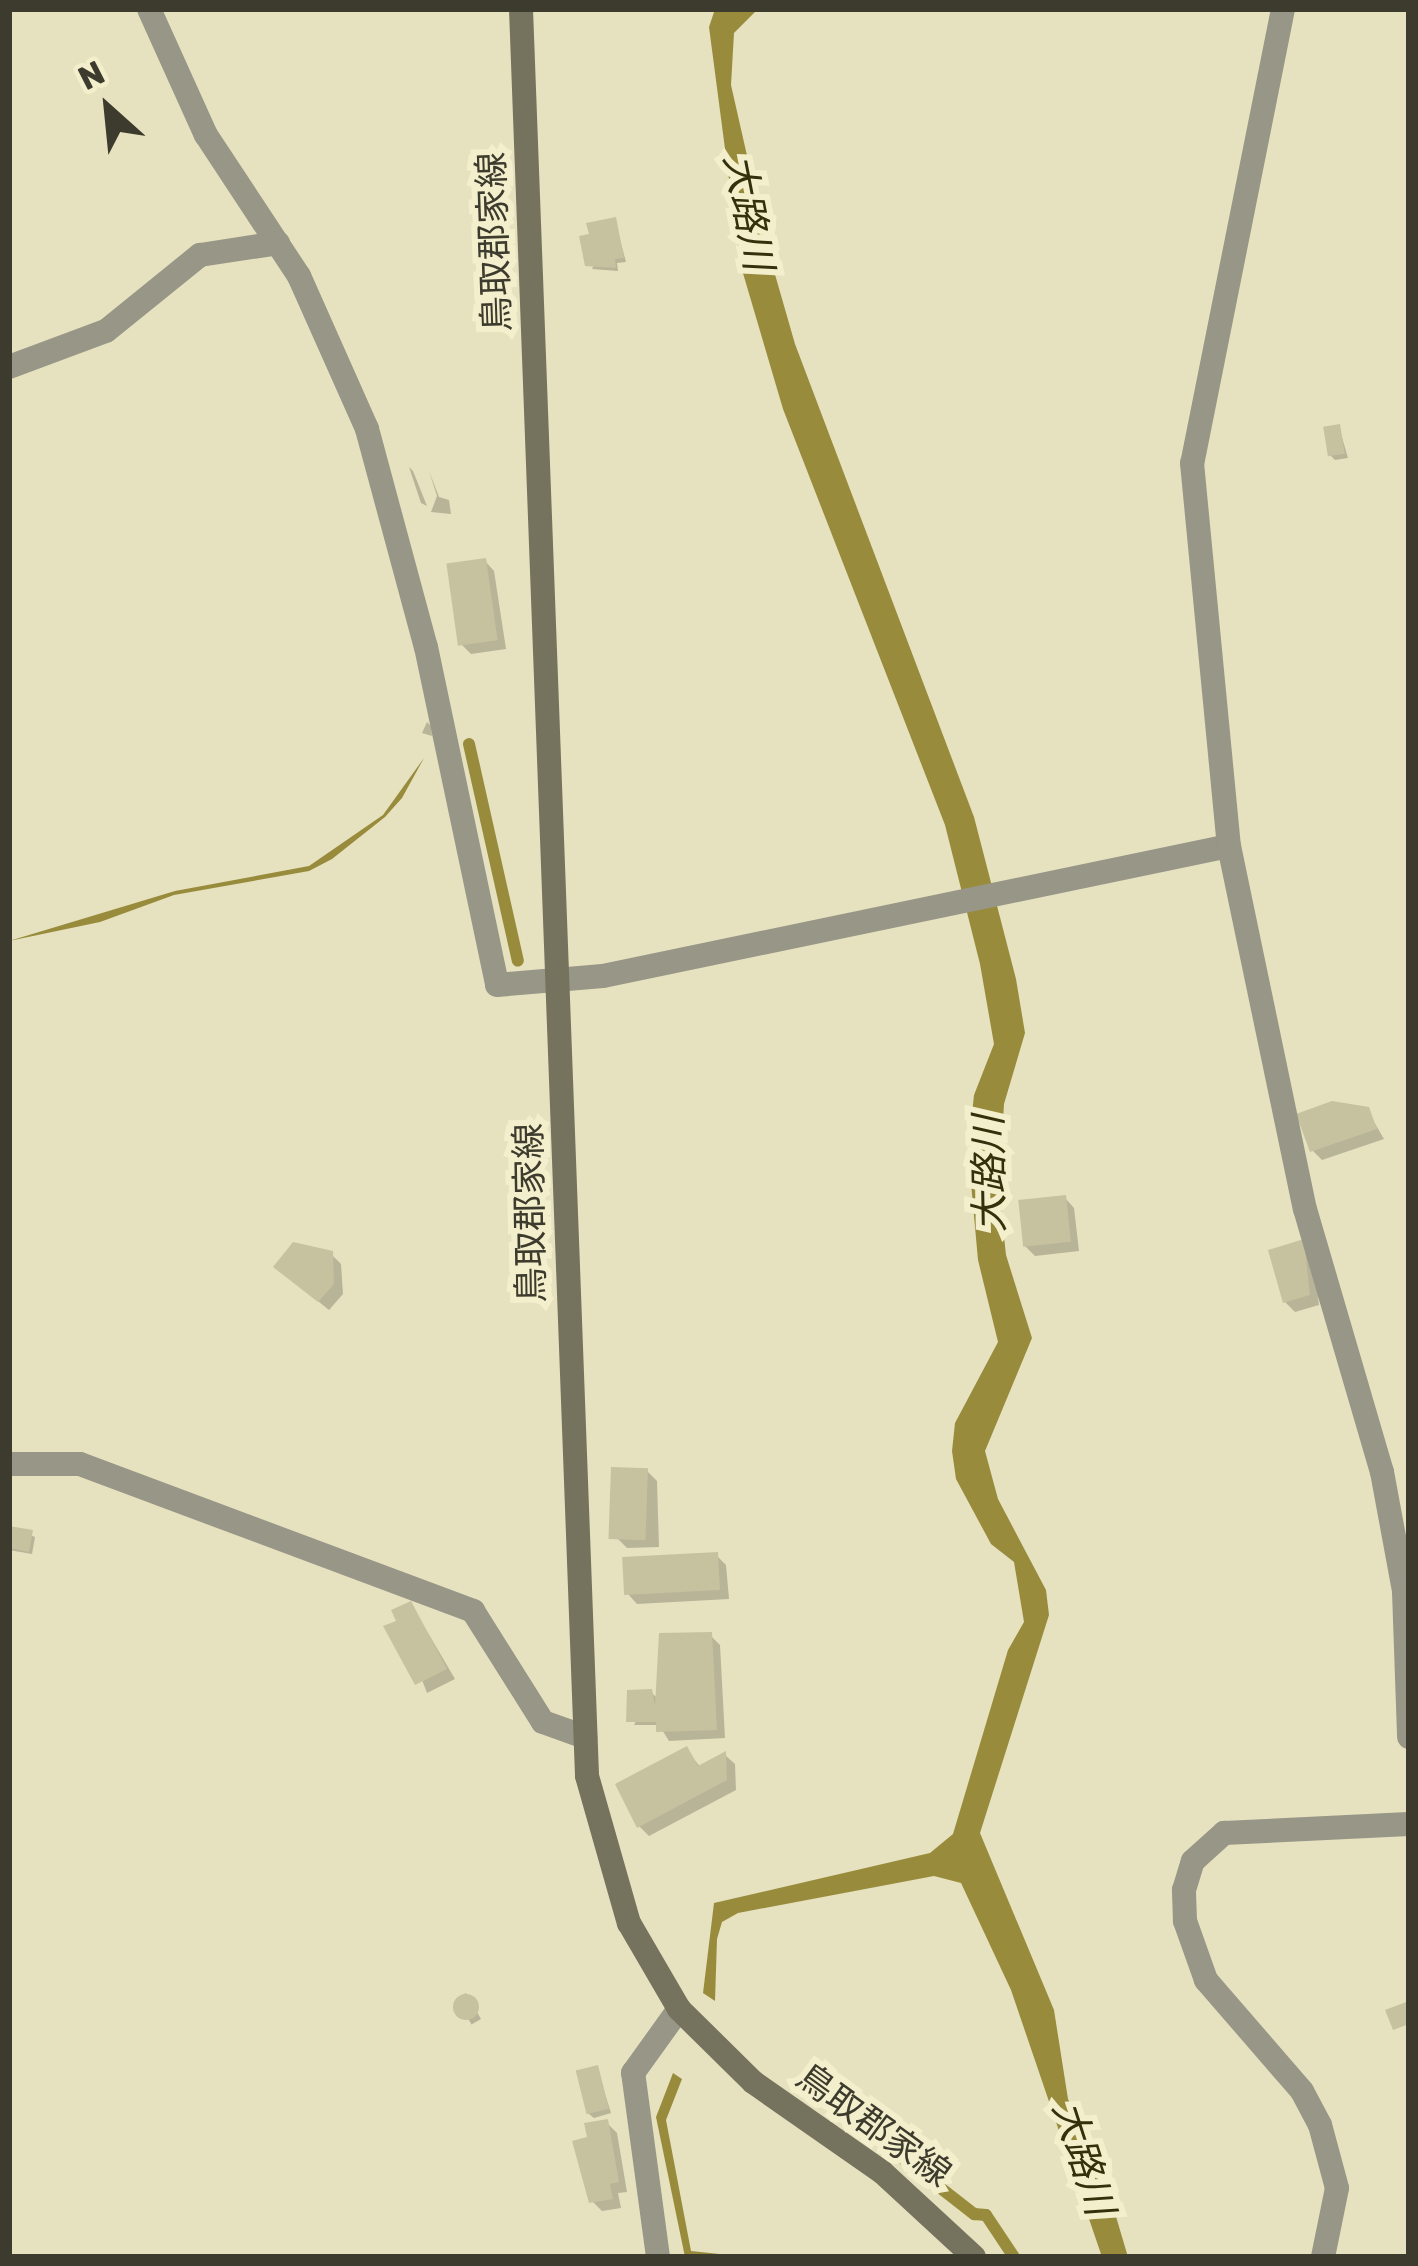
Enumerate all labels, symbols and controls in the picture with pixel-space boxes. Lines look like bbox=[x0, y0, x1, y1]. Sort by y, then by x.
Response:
north arrow bbox=[48, 48, 168, 168]
text: N bbox=[72, 53, 111, 98]
water label: 大路川 bbox=[714, 150, 782, 274]
street label: 鳥取郡家線 bbox=[469, 151, 519, 333]
water label: 大路川 bbox=[966, 1115, 1014, 1233]
street label: 鳥取郡家線 bbox=[507, 1123, 553, 1303]
street label: 鳥取郡家線 bbox=[788, 2055, 960, 2195]
water label: 大路川 bbox=[1043, 2095, 1123, 2221]

